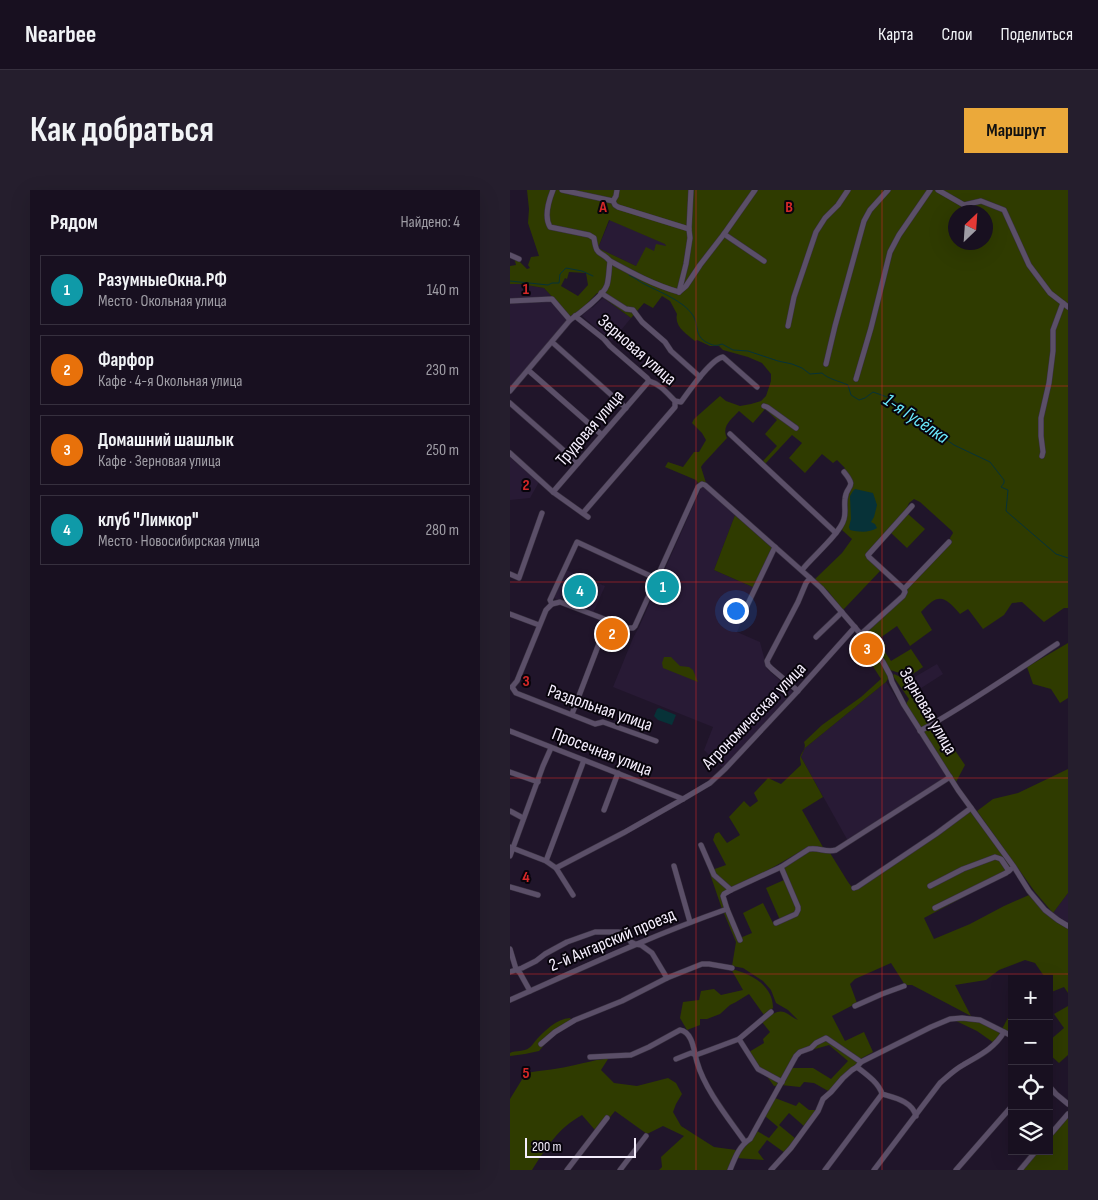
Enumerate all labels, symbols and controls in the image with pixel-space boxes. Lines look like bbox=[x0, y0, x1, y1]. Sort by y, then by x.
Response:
text: Nearbee bbox=[25, 20, 96, 49]
text: Карта bbox=[878, 24, 914, 45]
text: Слои bbox=[942, 24, 973, 45]
text: Поделиться bbox=[1001, 24, 1073, 45]
button: Маршрут bbox=[964, 108, 1068, 153]
text: Как добраться bbox=[30, 109, 214, 152]
text: A bbox=[598, 198, 607, 217]
text: B bbox=[785, 198, 793, 217]
north arrow bbox=[948, 205, 993, 250]
text: Рядом bbox=[50, 210, 98, 235]
text: Найдено: 4 bbox=[400, 213, 460, 232]
text: РазумныеОкна.РФ bbox=[98, 269, 227, 292]
text: 1 bbox=[523, 280, 530, 299]
text: 1 bbox=[64, 281, 70, 300]
text: 140 m bbox=[427, 281, 459, 300]
text: Место · Окольная улица bbox=[98, 292, 227, 311]
street label: Зерновая улица bbox=[594, 310, 681, 390]
text: Фарфор bbox=[98, 349, 154, 372]
text: 2 bbox=[63, 361, 71, 380]
text: 230 m bbox=[426, 361, 459, 380]
text: Кафе · 4-я Окольная улица bbox=[98, 372, 242, 391]
street label: Трудовая улица bbox=[551, 386, 629, 470]
water label: 1-я Гусёлка bbox=[879, 389, 953, 449]
text: Домашний шашлык bbox=[98, 429, 234, 452]
text: 3 bbox=[63, 441, 71, 460]
text: 250 m bbox=[426, 441, 459, 460]
text: Кафе · Зерновая улица bbox=[98, 452, 221, 471]
text: 2 bbox=[522, 476, 530, 495]
text: клуб "Лимкор" bbox=[98, 509, 199, 532]
text: 4 bbox=[63, 521, 71, 540]
text: 280 m bbox=[425, 521, 459, 540]
text: Место · Новосибирская улица bbox=[98, 532, 260, 551]
pin: 1 bbox=[647, 568, 679, 606]
pin: 4 bbox=[564, 572, 596, 610]
your location bbox=[723, 598, 749, 624]
pin: 2 bbox=[596, 615, 628, 653]
pin: 3 bbox=[851, 630, 883, 668]
street label: Агрономическая улица bbox=[697, 658, 810, 775]
street label: Зерновая улица bbox=[895, 664, 961, 758]
text: 3 bbox=[522, 672, 530, 691]
street label: Раздольная улица bbox=[545, 680, 655, 736]
street label: Просечная улица bbox=[549, 723, 655, 781]
text: 4 bbox=[522, 868, 530, 887]
street label: 2-й Ангарский проезд bbox=[546, 904, 679, 976]
map controls bbox=[1008, 975, 1053, 1155]
button: + bbox=[1008, 975, 1053, 1020]
button: − bbox=[1008, 1020, 1053, 1065]
text: 5 bbox=[522, 1064, 530, 1083]
button: locate bbox=[1008, 1065, 1053, 1110]
button: layers bbox=[1008, 1110, 1053, 1155]
scale bar bbox=[525, 1135, 636, 1158]
text: 200 m bbox=[532, 1138, 561, 1155]

